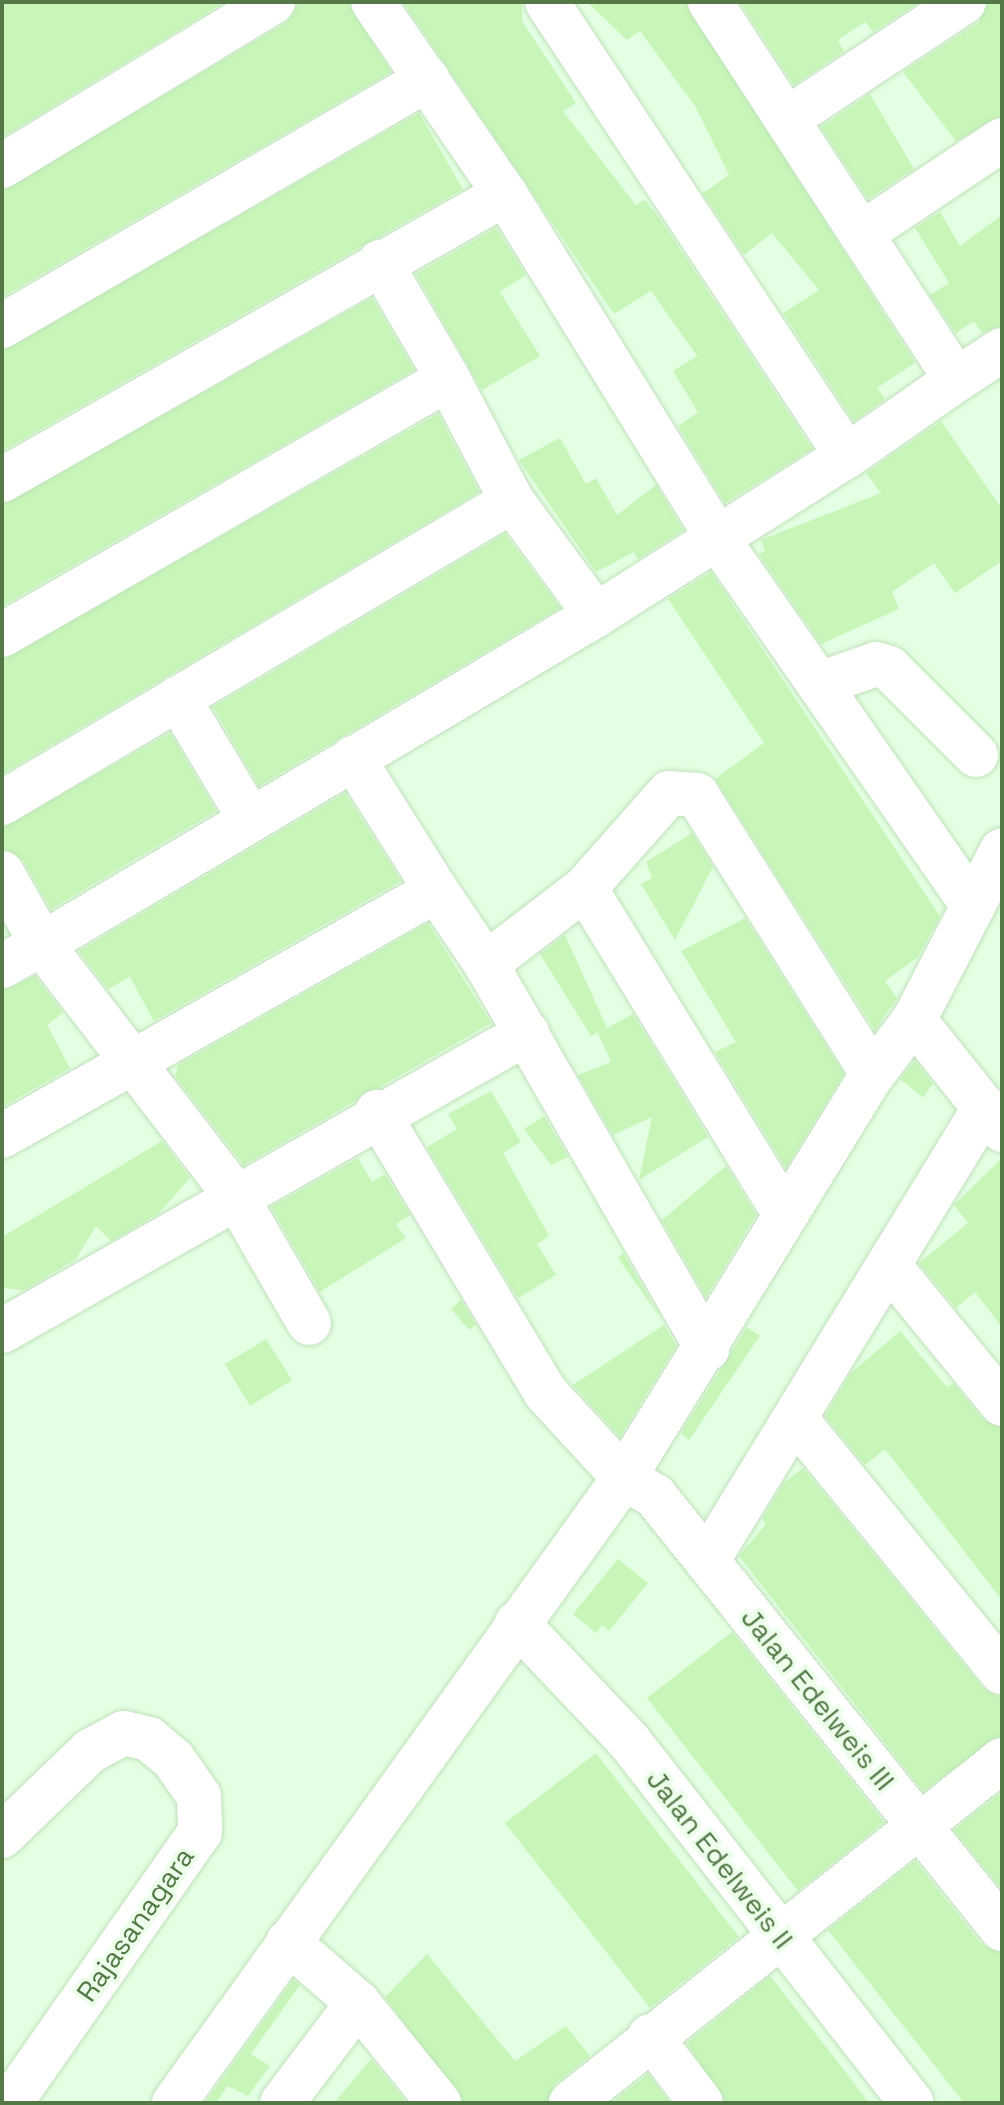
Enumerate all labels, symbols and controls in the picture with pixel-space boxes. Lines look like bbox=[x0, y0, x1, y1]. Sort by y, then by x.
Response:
street label: Jalan Edelweis III bbox=[734, 1601, 902, 1797]
street label: Jalan Edelweis II bbox=[640, 1763, 800, 1955]
street label: Rajasanagara bbox=[69, 1840, 201, 2008]

